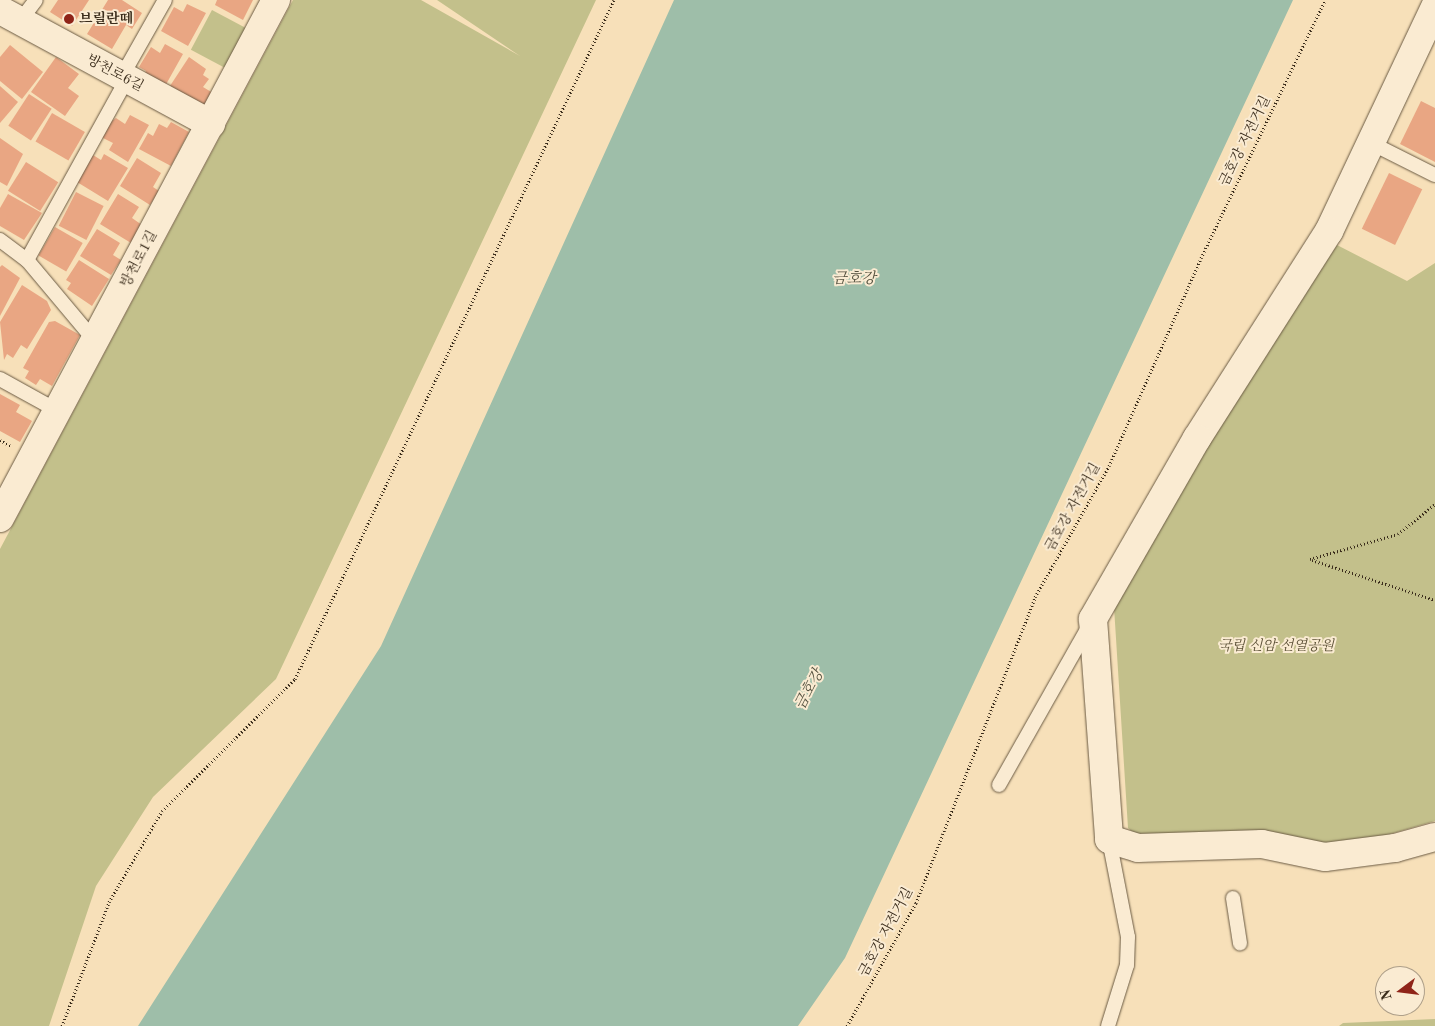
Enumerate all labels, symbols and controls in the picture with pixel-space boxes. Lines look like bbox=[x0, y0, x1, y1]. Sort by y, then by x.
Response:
place label: 브릴란떼 bbox=[79, 11, 133, 27]
marker: 브릴란떼 bbox=[63, 13, 75, 25]
street label: 방천로6길 bbox=[84, 51, 146, 95]
street label: 금호강 자전거길 bbox=[1216, 93, 1274, 189]
street label: 방천로1길 bbox=[117, 228, 161, 290]
water label: 금호강 bbox=[832, 271, 876, 289]
street label: 금호강 자전거길 bbox=[1042, 460, 1104, 554]
park label: 국립 신암 선열공원 bbox=[1218, 638, 1334, 654]
water label: 금호강 bbox=[792, 667, 828, 713]
street label: 금호강 자전거길 bbox=[855, 885, 917, 979]
north arrow bbox=[1375, 966, 1425, 1016]
text: N bbox=[1378, 988, 1395, 1002]

